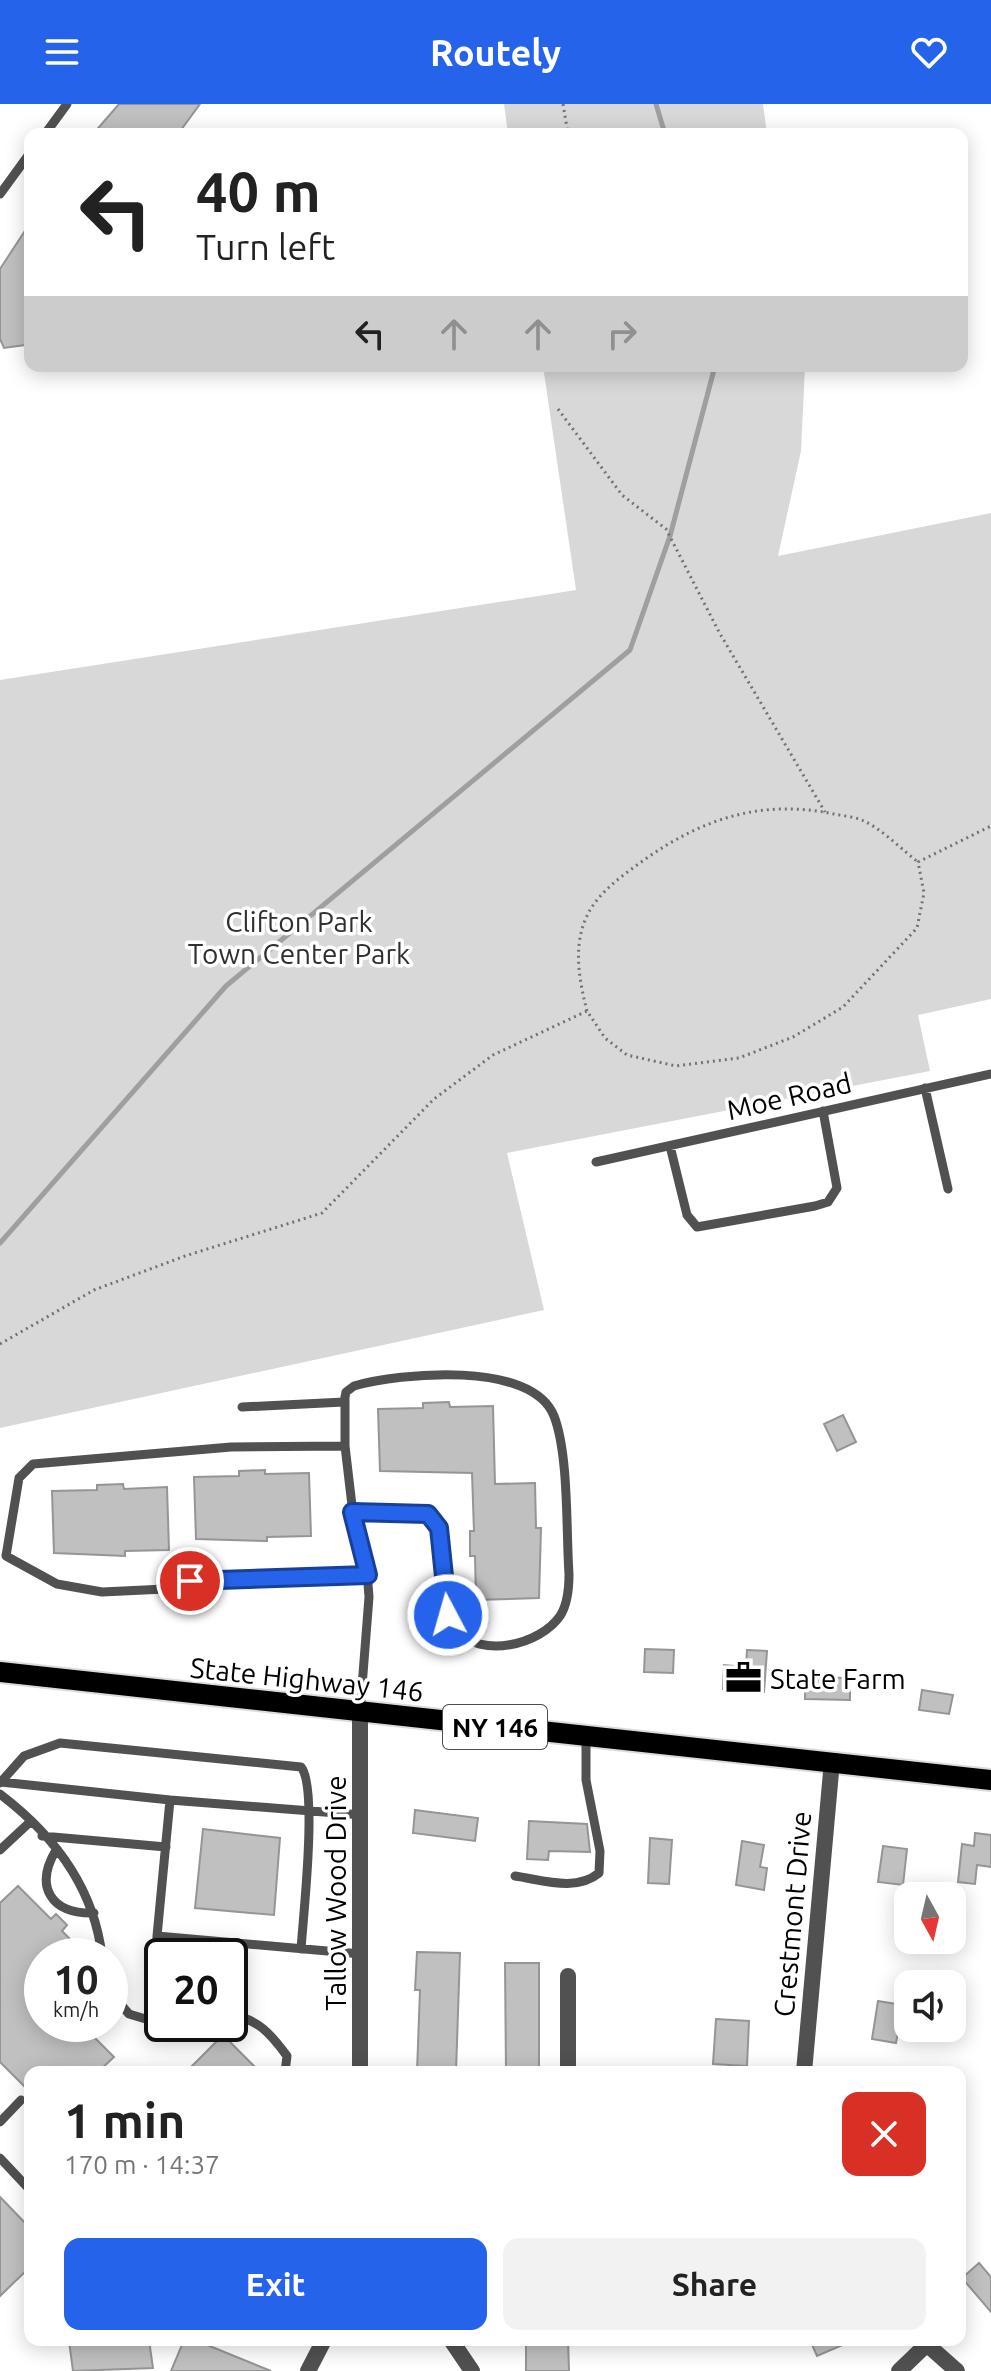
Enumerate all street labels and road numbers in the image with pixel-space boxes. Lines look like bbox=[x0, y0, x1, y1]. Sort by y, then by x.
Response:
street label: Moe Road bbox=[724, 1067, 854, 1125]
street label: State Highway 146 bbox=[189, 1651, 425, 1707]
road number: NY 146 bbox=[443, 1705, 547, 1749]
street label: Tallow Wood Drive bbox=[320, 1775, 351, 2011]
street label: Crestmont Drive bbox=[768, 1810, 816, 2018]

